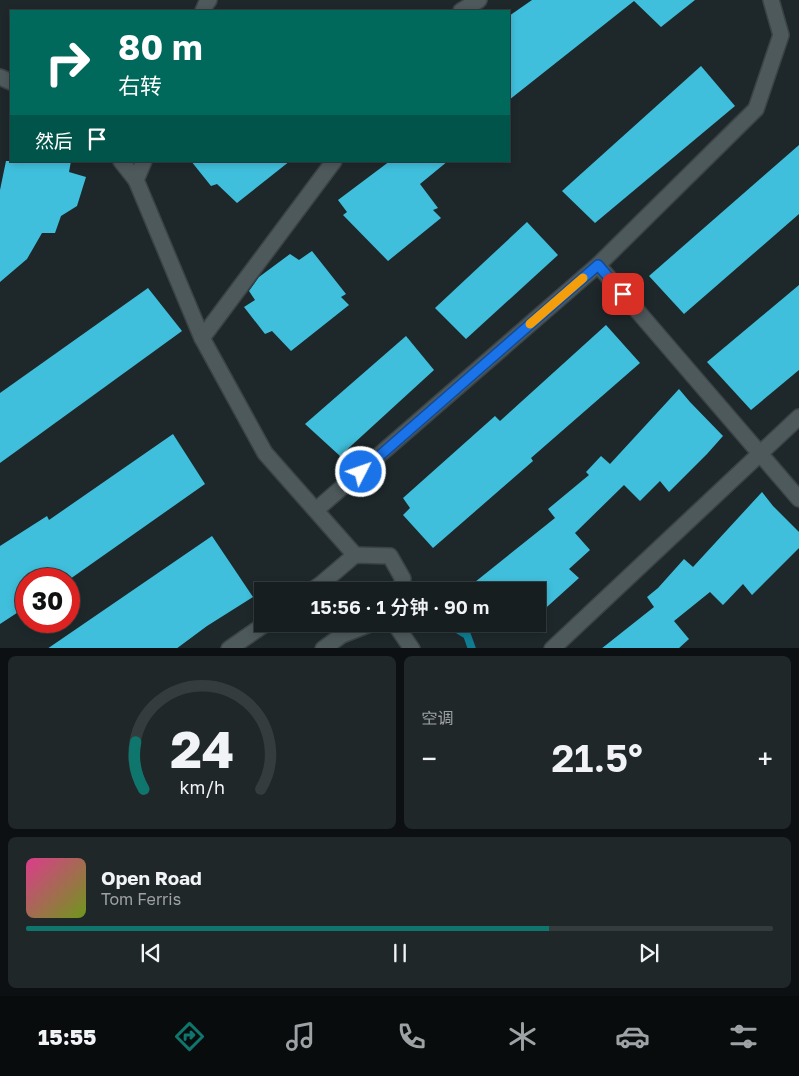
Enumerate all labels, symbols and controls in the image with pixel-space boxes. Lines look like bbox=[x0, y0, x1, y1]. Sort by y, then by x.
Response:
text: 80 m bbox=[118, 26, 203, 68]
icon: right bbox=[35, 30, 100, 95]
text: 右转 bbox=[118, 72, 162, 99]
icon: arrive bbox=[83, 125, 111, 153]
text: 然后 bbox=[35, 129, 73, 152]
pin bbox=[602, 273, 644, 315]
icon: arrive bbox=[609, 280, 637, 308]
position arrow bbox=[334, 445, 386, 497]
speed limit sign: 30 bbox=[15, 568, 80, 633]
text: 15:56 · 1 分钟 · 90 m bbox=[311, 595, 489, 618]
text: 空调 bbox=[422, 708, 454, 728]
text: 24 bbox=[170, 717, 234, 779]
text: 21.5° bbox=[552, 735, 643, 780]
text: − bbox=[422, 742, 437, 775]
text: + bbox=[758, 742, 773, 775]
text: km/h bbox=[179, 776, 224, 798]
text: Open Road bbox=[101, 866, 202, 889]
text: Tom Ferris bbox=[101, 889, 181, 909]
icon: previous bbox=[137, 939, 165, 967]
icon: pause bbox=[386, 939, 414, 967]
icon: next bbox=[635, 939, 663, 967]
icon: directions bbox=[172, 1019, 207, 1054]
icon: music bbox=[283, 1019, 318, 1054]
icon: phone bbox=[394, 1019, 429, 1054]
icon: climate bbox=[505, 1019, 540, 1054]
icon: car bbox=[615, 1019, 650, 1054]
icon: filters bbox=[726, 1019, 761, 1054]
text: 15:55 bbox=[38, 1023, 97, 1050]

